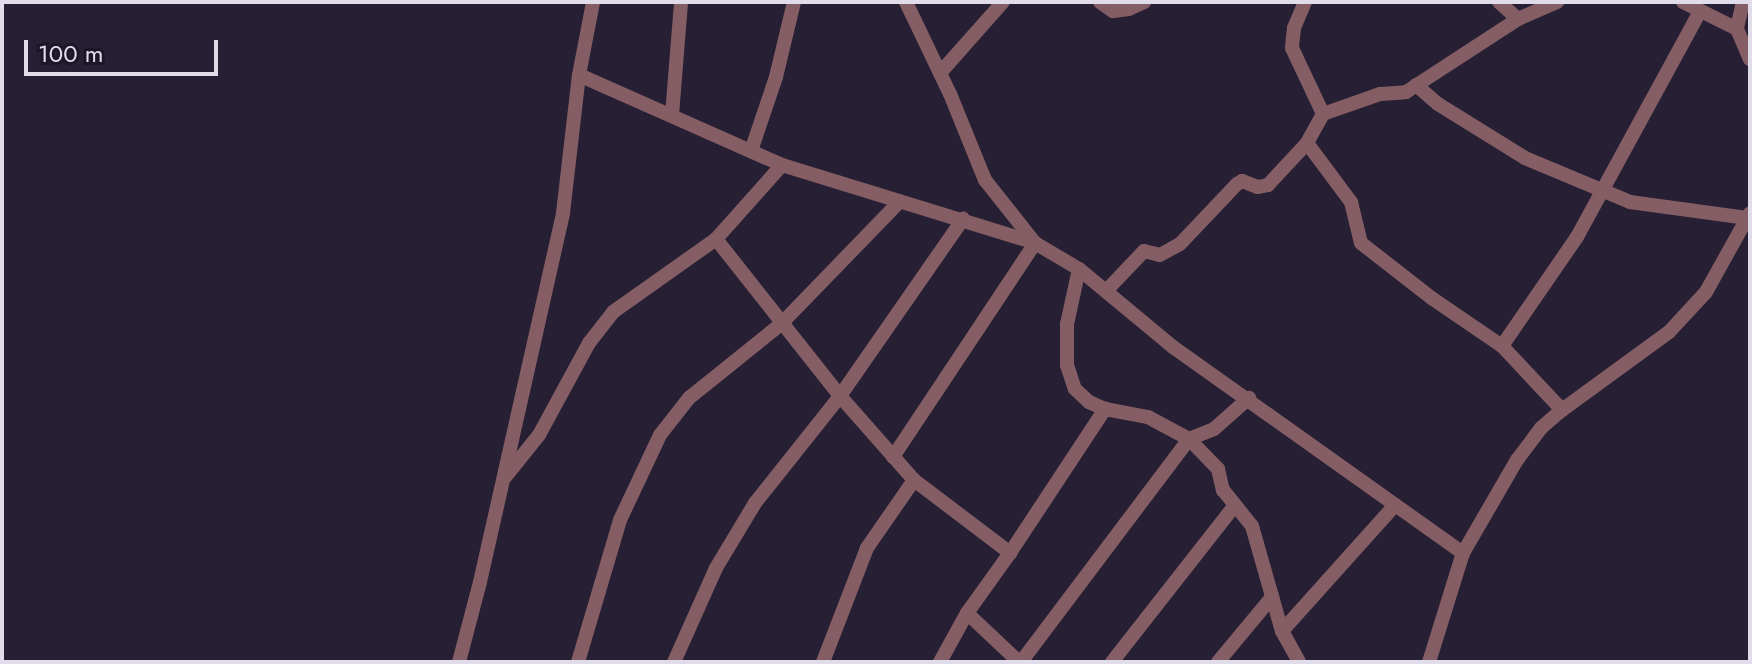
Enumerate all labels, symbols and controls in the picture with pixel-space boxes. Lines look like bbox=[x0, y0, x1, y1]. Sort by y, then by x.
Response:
scale bar bbox=[28, 24, 222, 74]
text: 100 m bbox=[38, 36, 104, 71]

